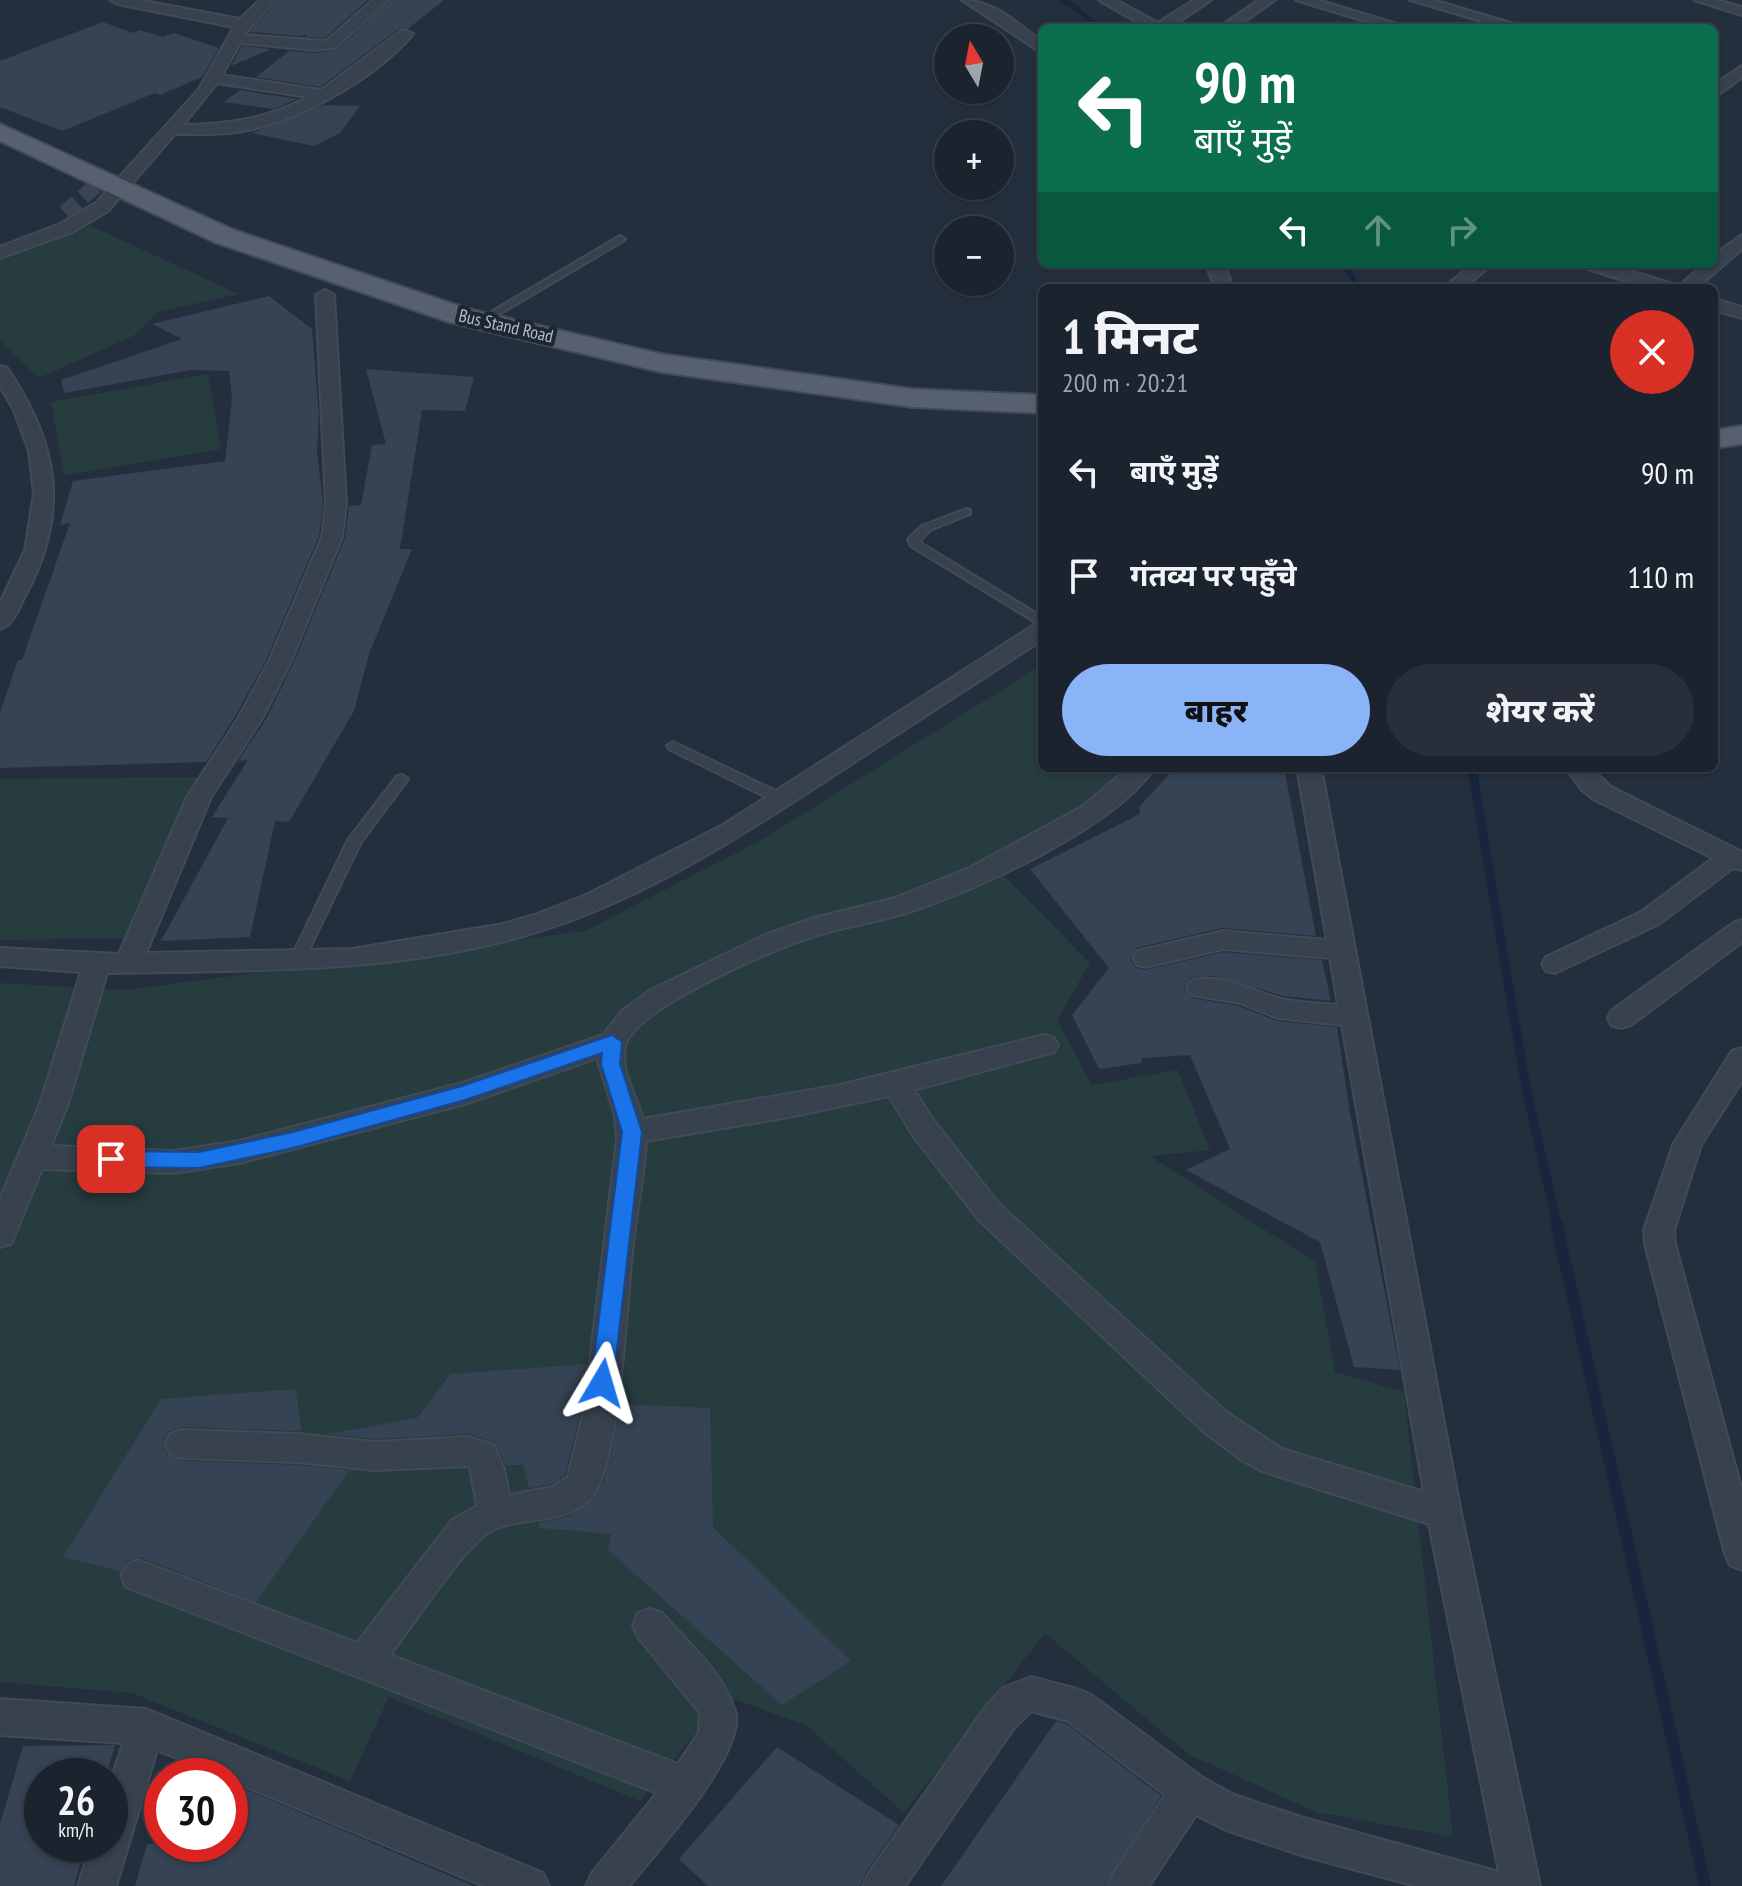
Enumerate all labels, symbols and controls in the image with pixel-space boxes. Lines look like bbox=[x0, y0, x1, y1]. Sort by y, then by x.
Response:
north arrow bbox=[934, 24, 1014, 104]
map controls bbox=[934, 24, 1014, 296]
text: 90 m bbox=[1194, 46, 1296, 118]
icon: left bbox=[1062, 56, 1166, 160]
text: बाएँ मुड़ें bbox=[1194, 116, 1292, 163]
button: + bbox=[934, 120, 1014, 200]
icon: left bbox=[1272, 208, 1316, 252]
icon: ahead bbox=[1356, 208, 1400, 252]
icon: right bbox=[1440, 208, 1484, 252]
button: − bbox=[934, 216, 1014, 296]
street label: Bus Stand Road bbox=[457, 303, 556, 348]
text: 1 मिनट bbox=[1062, 305, 1198, 367]
button: close bbox=[1610, 310, 1694, 394]
text: 200 m · 20:21 bbox=[1062, 366, 1188, 399]
icon: left bbox=[1062, 450, 1106, 494]
text: बाएँ मुड़ें bbox=[1130, 451, 1218, 490]
text: 90 m bbox=[1641, 453, 1694, 492]
icon: arrive bbox=[1062, 554, 1106, 598]
text: गंतव्य पर पहुँचे bbox=[1130, 555, 1297, 594]
text: 110 m bbox=[1628, 557, 1694, 596]
button: बाहर bbox=[1062, 664, 1370, 756]
button: शेयर करें bbox=[1386, 664, 1694, 756]
pin bbox=[77, 1125, 145, 1193]
icon: arrive bbox=[89, 1137, 133, 1181]
position arrow bbox=[560, 1341, 644, 1425]
speed limit sign: 30 bbox=[144, 1758, 248, 1862]
text: 26 bbox=[57, 1774, 95, 1826]
text: km/h bbox=[58, 1817, 94, 1843]

